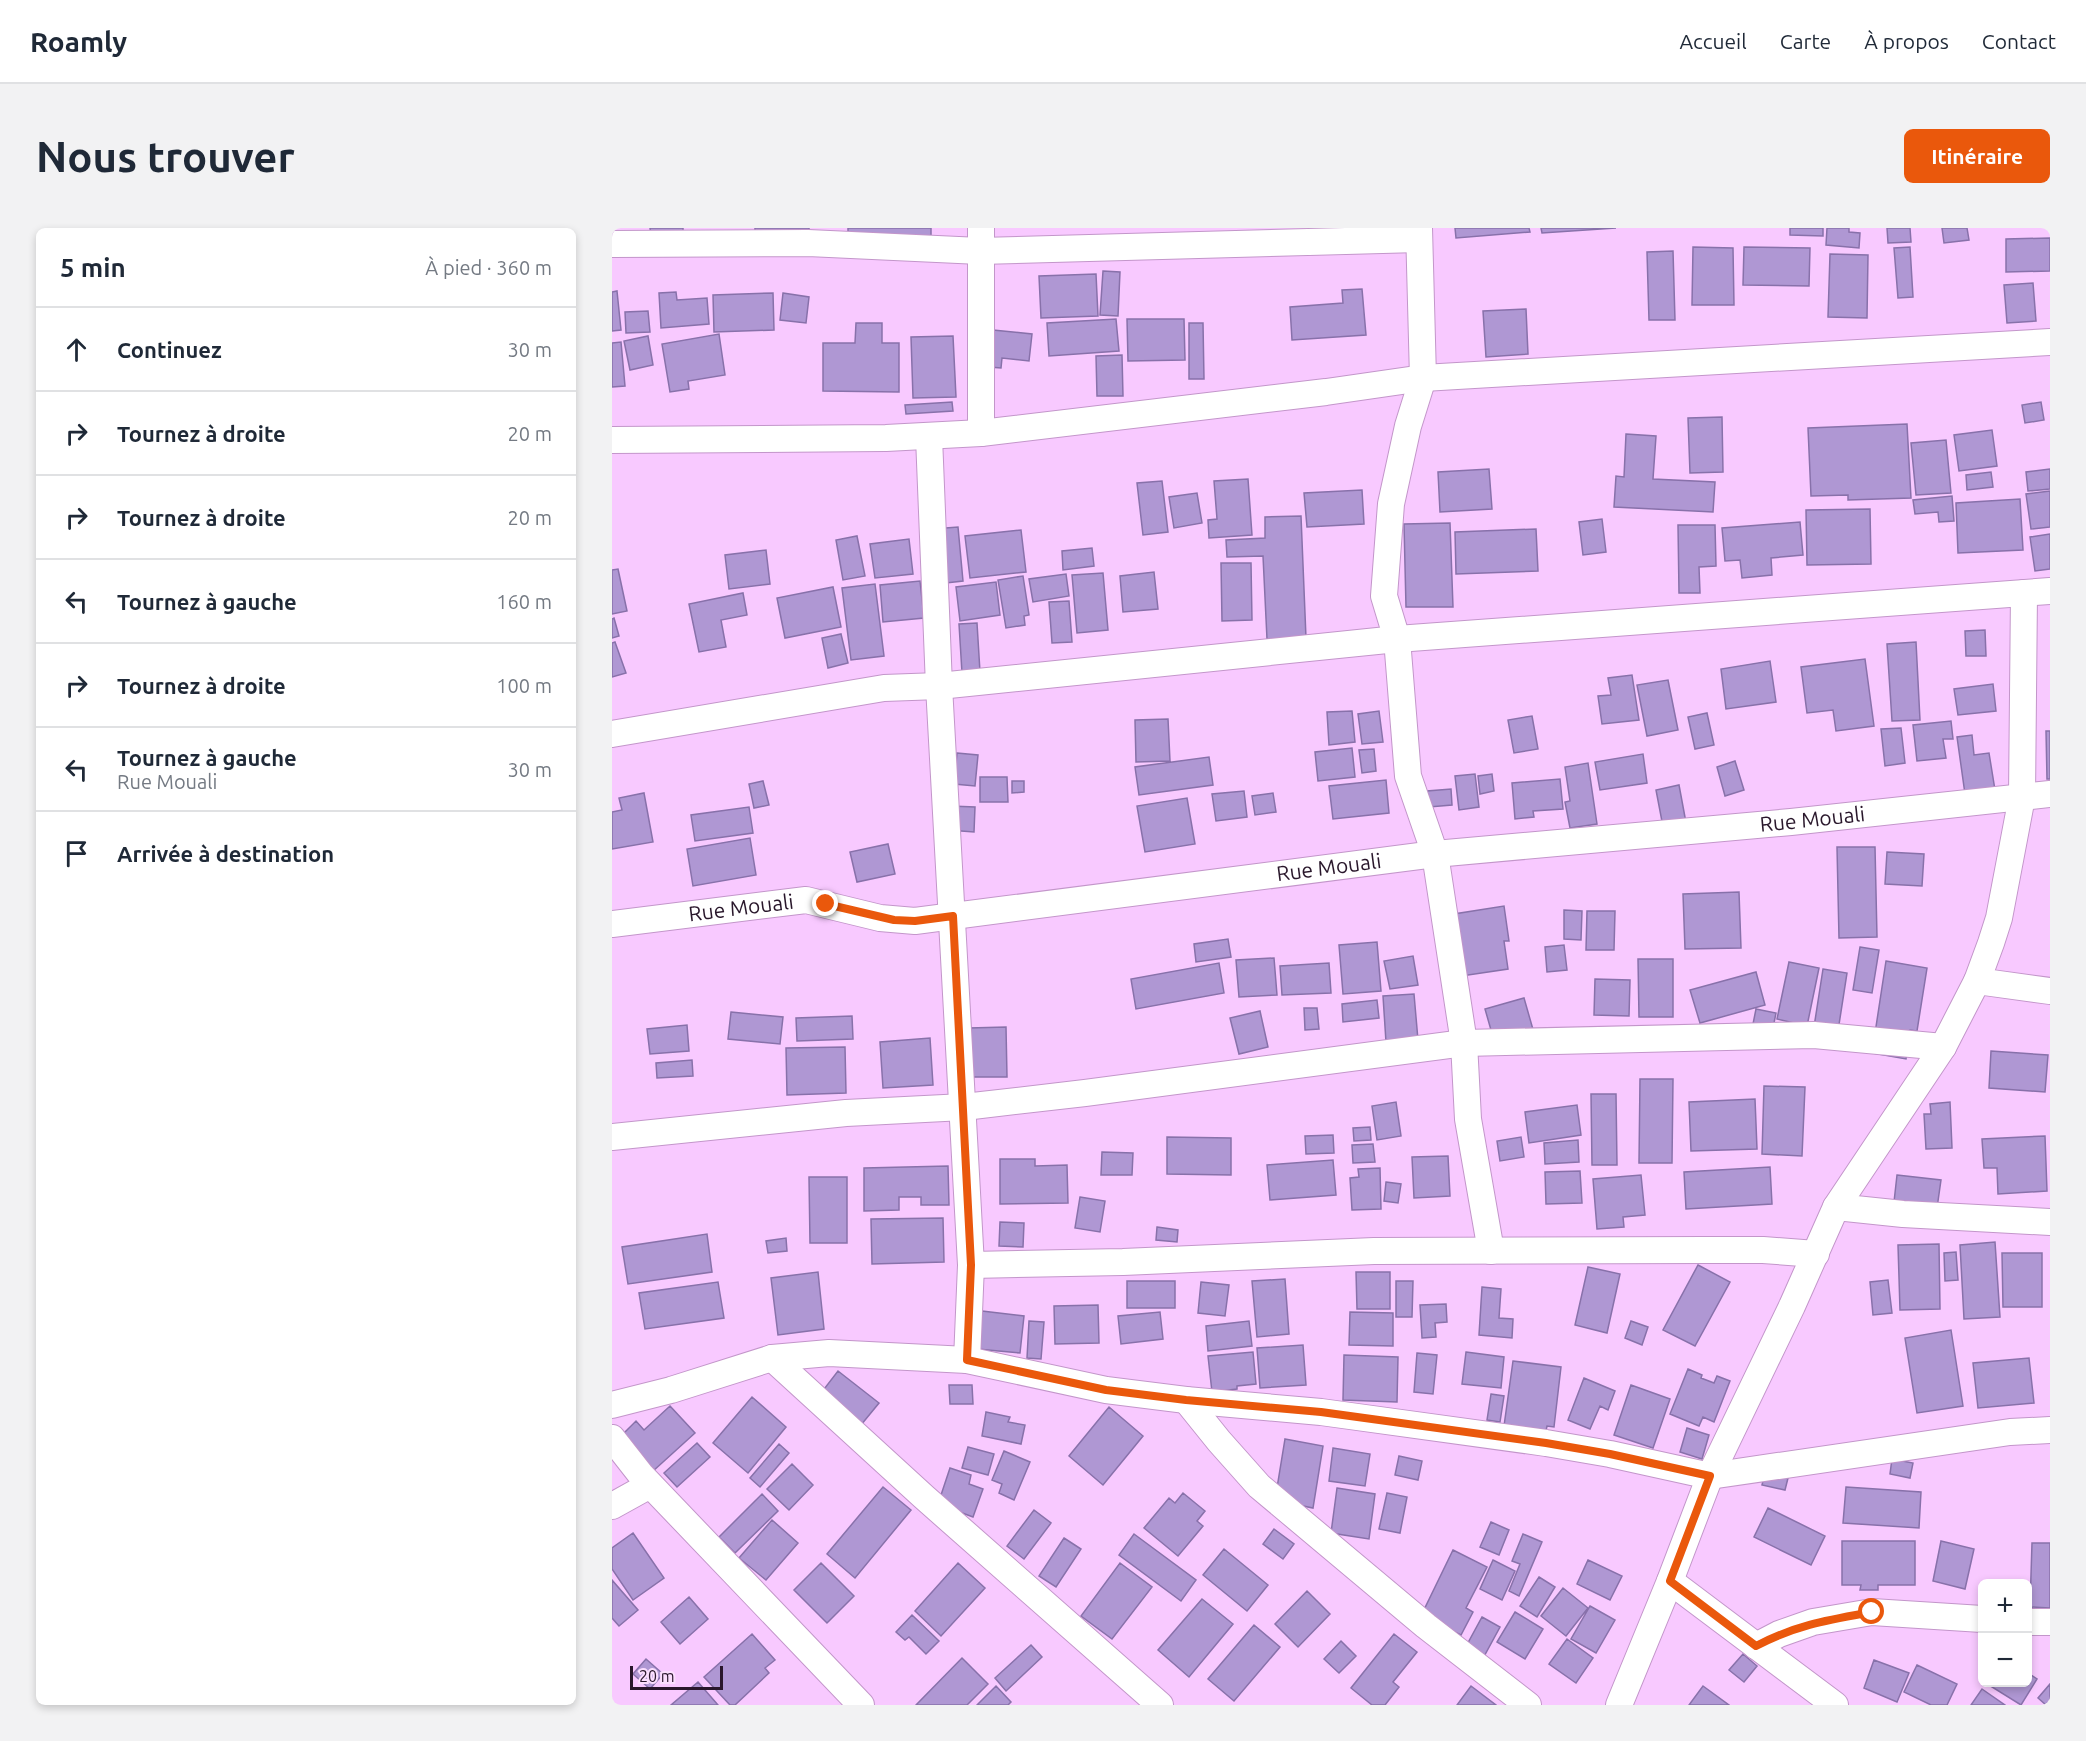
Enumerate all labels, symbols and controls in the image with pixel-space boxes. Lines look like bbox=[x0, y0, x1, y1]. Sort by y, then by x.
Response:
text: Roamly bbox=[30, 26, 127, 57]
text: Accueil bbox=[1679, 29, 1747, 53]
text: Carte bbox=[1780, 29, 1831, 53]
text: À propos bbox=[1864, 29, 1949, 53]
text: Contact bbox=[1982, 29, 2056, 53]
button: Itinéraire bbox=[1904, 129, 2050, 183]
text: Nous trouver bbox=[36, 133, 295, 180]
text: 5 min bbox=[60, 253, 126, 282]
text: À pied · 360 m bbox=[425, 256, 552, 279]
icon: ahead bbox=[60, 333, 93, 366]
text: Continuez bbox=[117, 337, 222, 362]
text: 30 m bbox=[508, 338, 552, 361]
icon: right bbox=[60, 417, 93, 450]
text: Tournez à droite bbox=[117, 421, 286, 446]
text: 20 m bbox=[508, 422, 552, 445]
icon: right bbox=[60, 501, 93, 534]
text: Tournez à droite bbox=[117, 505, 286, 530]
text: 20 m bbox=[508, 506, 552, 529]
icon: left bbox=[60, 585, 93, 618]
text: Tournez à gauche bbox=[117, 589, 297, 614]
text: 160 m bbox=[496, 590, 552, 613]
icon: right bbox=[60, 669, 93, 702]
text: Tournez à droite bbox=[117, 673, 286, 698]
text: 100 m bbox=[496, 674, 552, 697]
text: Tournez à gauche bbox=[117, 745, 297, 770]
icon: left bbox=[60, 753, 93, 786]
text: 30 m bbox=[508, 758, 552, 781]
text: Rue Mouali bbox=[117, 770, 217, 793]
street label: Rue Mouali bbox=[1759, 801, 1866, 836]
icon: arrive bbox=[60, 837, 93, 870]
text: Arrivée à destination bbox=[117, 841, 334, 866]
street label: Rue Mouali bbox=[1275, 848, 1383, 885]
street label: Rue Mouali bbox=[687, 889, 795, 925]
route end bbox=[812, 890, 838, 916]
map controls bbox=[1978, 1579, 2032, 1687]
button: + bbox=[1978, 1579, 2032, 1633]
route start bbox=[1858, 1598, 1884, 1624]
button: − bbox=[1978, 1633, 2032, 1687]
scale bar bbox=[630, 1663, 723, 1690]
text: 20 m bbox=[639, 1667, 675, 1685]

